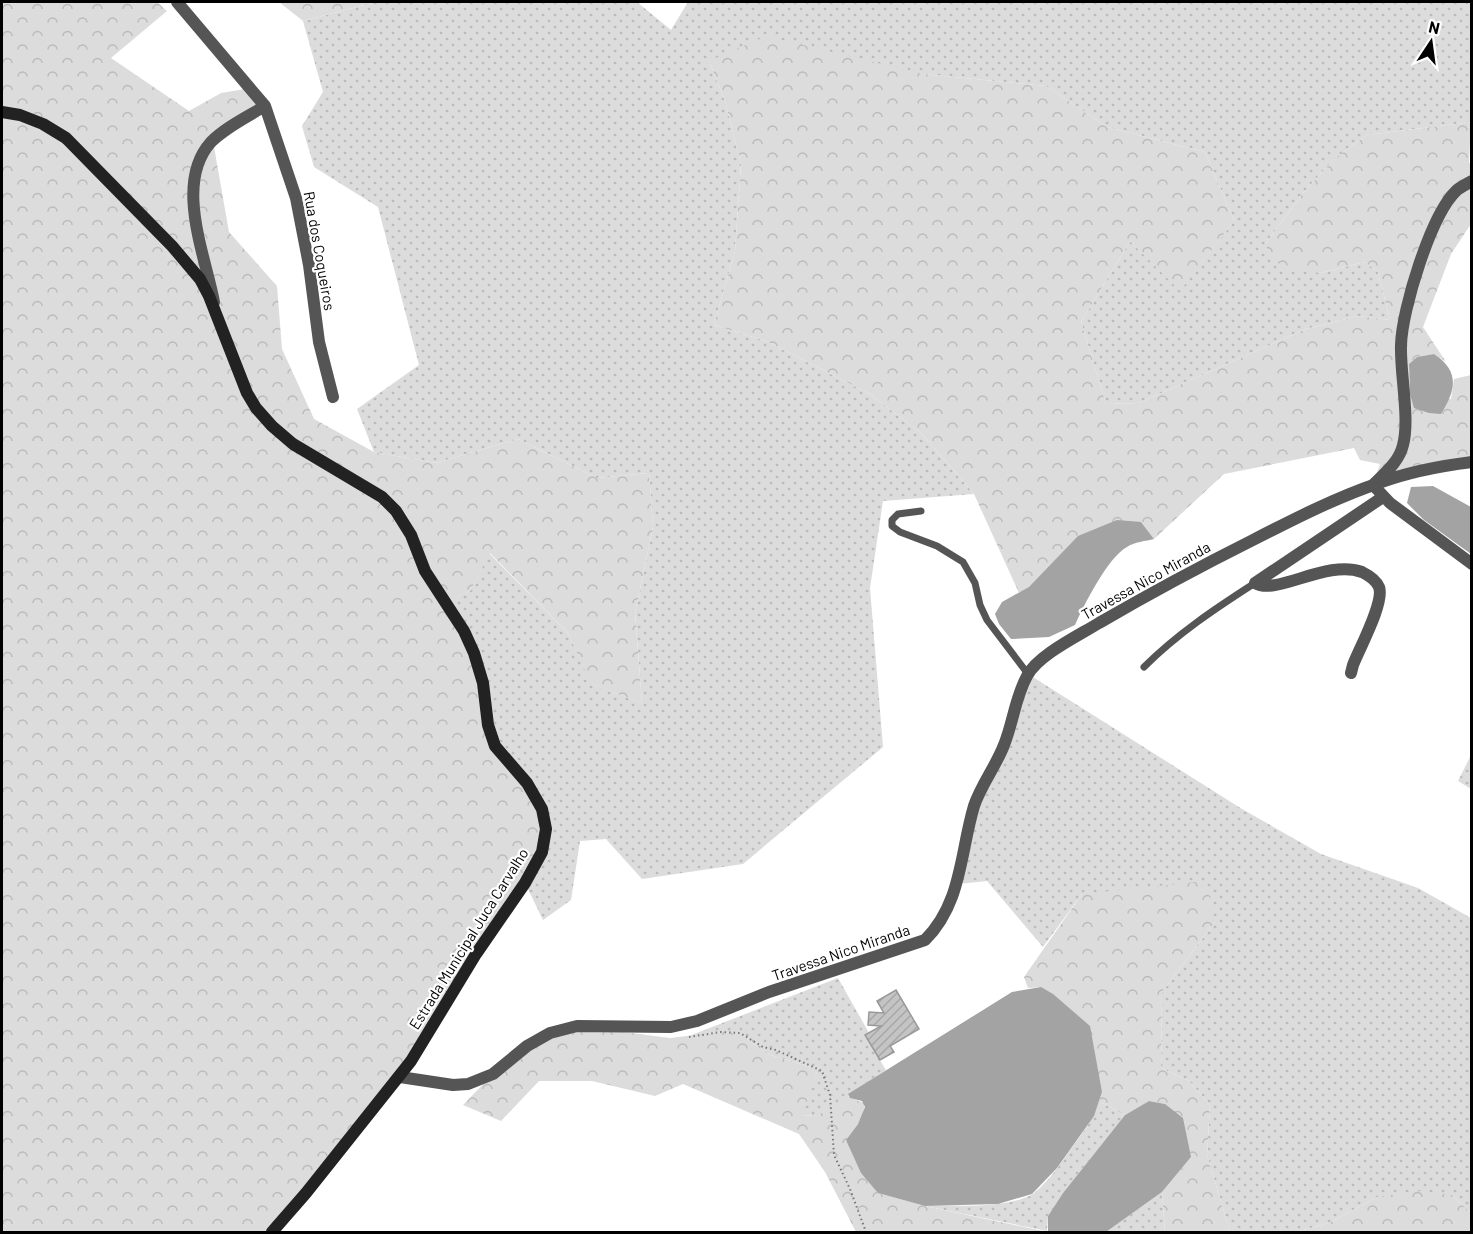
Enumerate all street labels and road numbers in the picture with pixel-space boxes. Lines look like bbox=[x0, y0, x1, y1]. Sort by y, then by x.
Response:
street label: Rua dos Coqueiros bbox=[301, 190, 339, 312]
street label: Travessa Nico Miranda bbox=[1078, 537, 1213, 623]
street label: Estrada Municipal Juca Carvalho bbox=[405, 845, 532, 1032]
street label: Travessa Nico Miranda bbox=[769, 920, 912, 984]

